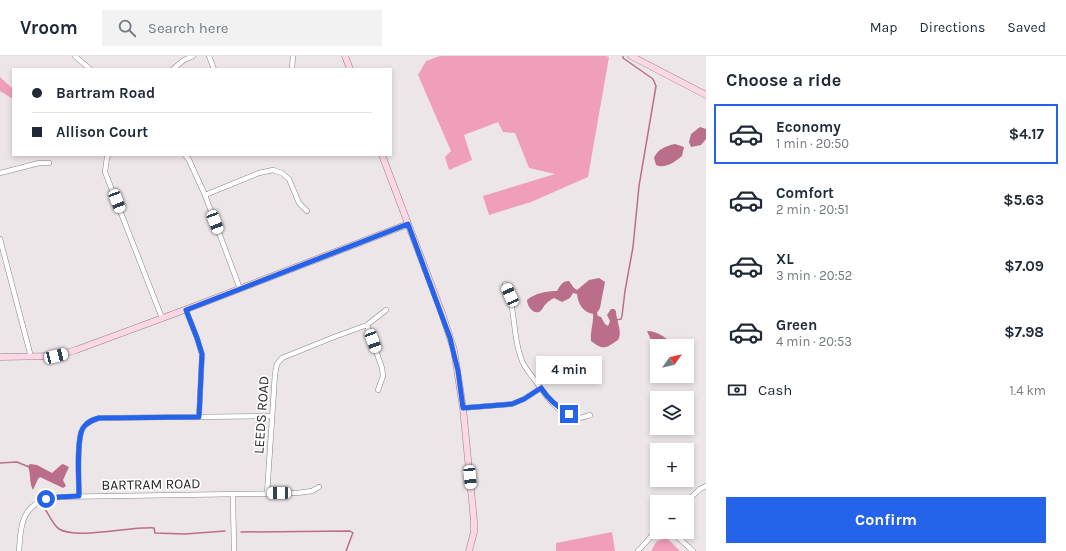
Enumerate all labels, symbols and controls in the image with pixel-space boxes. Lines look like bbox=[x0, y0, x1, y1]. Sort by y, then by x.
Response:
search box bbox=[102, 10, 382, 46]
text: Vroom bbox=[20, 17, 78, 39]
icon: search bbox=[116, 17, 138, 39]
text: Search here bbox=[148, 19, 229, 37]
text: Map bbox=[870, 19, 898, 36]
text: Directions bbox=[920, 19, 985, 36]
text: Saved bbox=[1007, 19, 1046, 36]
text: Choose a ride bbox=[726, 69, 841, 91]
text: Bartram Road bbox=[56, 84, 155, 102]
icon: car bbox=[728, 116, 764, 152]
text: Economy bbox=[776, 118, 841, 136]
text: Allison Court bbox=[56, 123, 148, 141]
text: $4.17 bbox=[1009, 125, 1044, 143]
text: 1 min · 20:50 bbox=[776, 136, 849, 151]
icon: car bbox=[728, 182, 764, 218]
text: Comfort bbox=[776, 184, 834, 202]
car bbox=[107, 188, 127, 214]
text: $5.63 bbox=[1003, 191, 1044, 209]
text: 2 min · 20:51 bbox=[776, 202, 849, 217]
car bbox=[205, 209, 225, 235]
icon: car bbox=[728, 248, 764, 284]
text: XL bbox=[776, 250, 794, 268]
text: $7.09 bbox=[1004, 257, 1044, 275]
text: 3 min · 20:52 bbox=[776, 268, 852, 283]
car bbox=[500, 282, 520, 308]
icon: car bbox=[728, 314, 764, 350]
text: Green bbox=[776, 316, 817, 334]
text: $7.98 bbox=[1004, 323, 1044, 341]
car bbox=[363, 328, 383, 354]
text: 4 min · 20:53 bbox=[776, 334, 852, 349]
north arrow bbox=[650, 339, 694, 383]
map controls bbox=[650, 339, 694, 539]
car bbox=[43, 347, 69, 365]
callout: 4 min bbox=[536, 356, 602, 384]
text: 4 min bbox=[551, 362, 587, 377]
street label: LEEDS ROAD bbox=[250, 375, 273, 455]
icon: cash bbox=[726, 379, 748, 401]
text: Cash bbox=[758, 381, 792, 399]
text: 1.4 km bbox=[1010, 383, 1046, 398]
button: layers bbox=[650, 391, 694, 435]
route end bbox=[560, 405, 578, 423]
button: + bbox=[650, 443, 694, 487]
car bbox=[463, 465, 477, 489]
street label: BARTRAM ROAD bbox=[101, 475, 201, 494]
car bbox=[267, 487, 291, 499]
route start bbox=[37, 490, 55, 508]
button: − bbox=[650, 495, 694, 539]
button: Confirm bbox=[726, 497, 1046, 543]

